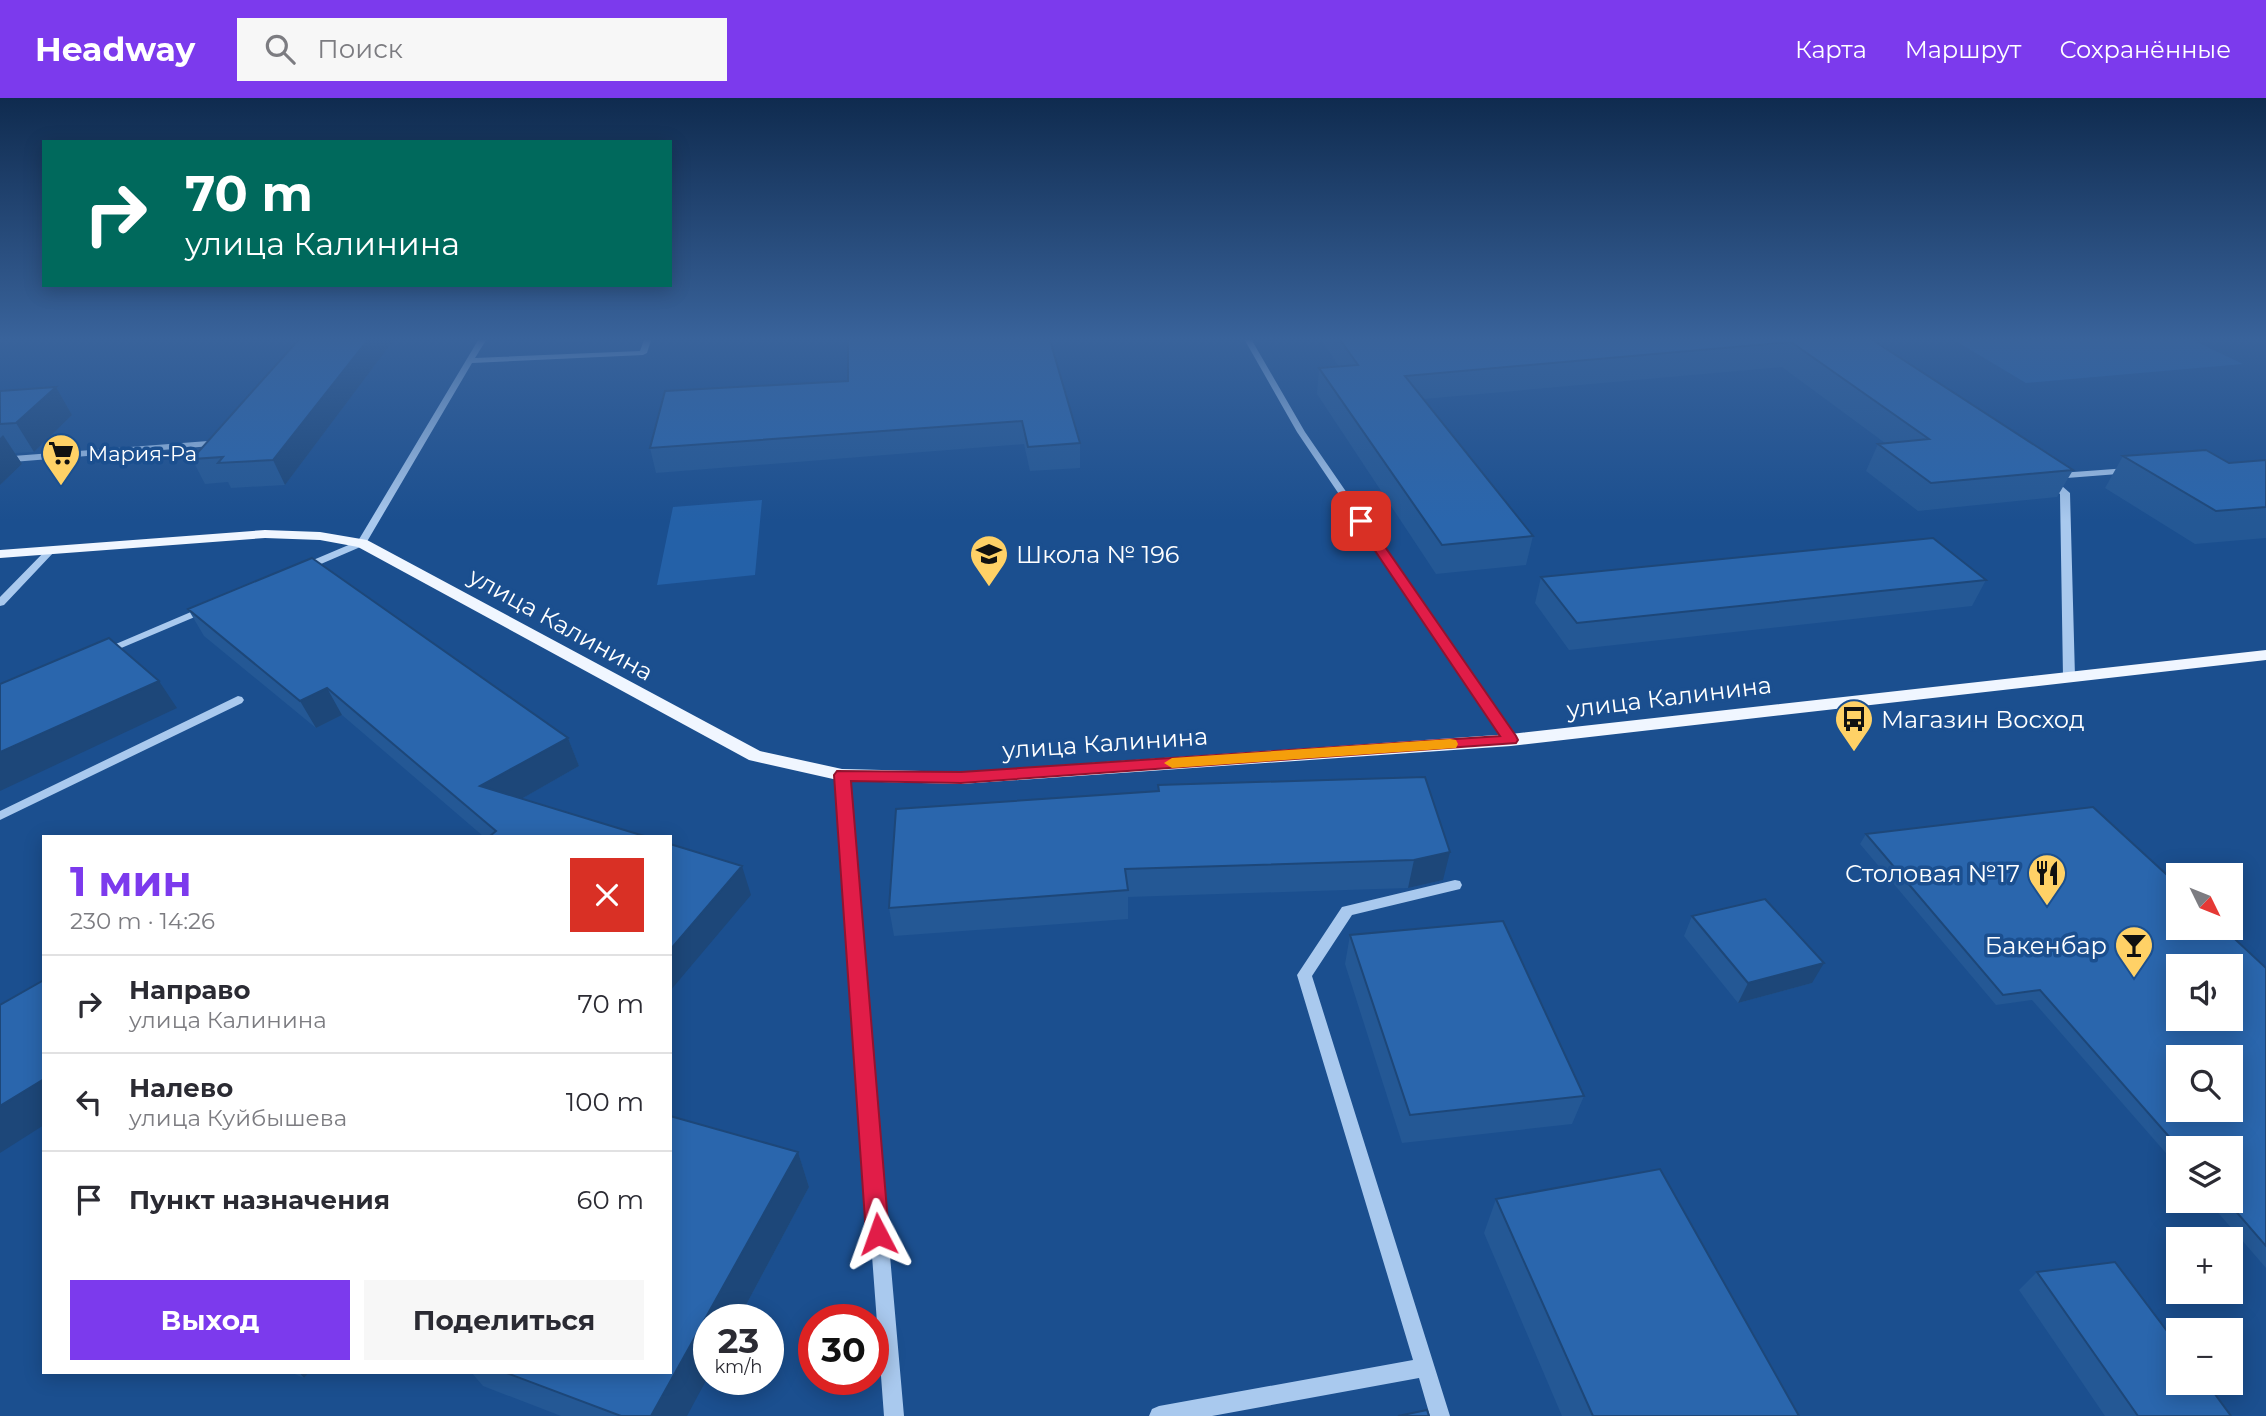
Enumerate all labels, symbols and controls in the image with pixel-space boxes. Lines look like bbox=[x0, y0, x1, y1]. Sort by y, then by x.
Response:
search box bbox=[237, 18, 727, 81]
text: Headway bbox=[35, 29, 195, 69]
icon: search bbox=[261, 30, 299, 68]
text: Поиск bbox=[317, 33, 403, 65]
text: Карта bbox=[1795, 35, 1867, 64]
text: Маршрут bbox=[1905, 35, 2021, 64]
text: Сохранённые bbox=[2059, 35, 2231, 64]
text: 70 m bbox=[185, 164, 313, 223]
icon: right bbox=[70, 168, 161, 259]
text: улица Калинина bbox=[185, 224, 460, 263]
supermarket icon: Мария-Ра bbox=[40, 432, 82, 487]
place label: Мария-Ра bbox=[88, 441, 197, 466]
pin bbox=[1331, 491, 1391, 551]
icon: arrive bbox=[1342, 502, 1380, 540]
school or university icon: Школа № 196 bbox=[968, 533, 1010, 588]
place label: Школа № 196 bbox=[1016, 540, 1179, 569]
street label: улица Калинина bbox=[463, 561, 658, 687]
street label: улица Калинина bbox=[1564, 670, 1773, 724]
bus stop icon: Магазин Восход bbox=[1833, 698, 1875, 753]
place label: Магазин Восход bbox=[1881, 705, 2085, 734]
street label: улица Калинина bbox=[1000, 721, 1209, 765]
restaurant icon: Столовая №17 bbox=[2026, 852, 2068, 907]
text: 1 мин bbox=[70, 855, 192, 907]
button: close bbox=[570, 858, 644, 932]
place label: Столовая №17 bbox=[1845, 859, 2020, 888]
north arrow bbox=[2166, 863, 2244, 940]
map controls bbox=[2166, 863, 2243, 1395]
text: 230 m · 14:26 bbox=[70, 907, 215, 935]
bar icon: Бакенбар bbox=[2113, 924, 2155, 979]
place label: Бакенбар bbox=[1985, 931, 2107, 960]
button: sound bbox=[2166, 954, 2243, 1031]
text: Направо bbox=[129, 974, 250, 1006]
icon: right bbox=[70, 985, 108, 1023]
text: 70 m bbox=[578, 988, 644, 1020]
text: улица Калинина bbox=[129, 1006, 327, 1034]
button: search bbox=[2166, 1045, 2243, 1122]
text: Налево bbox=[129, 1072, 233, 1104]
icon: left bbox=[70, 1083, 108, 1121]
text: 100 m bbox=[566, 1086, 644, 1118]
text: улица Куйбышева bbox=[129, 1104, 347, 1132]
button: layers bbox=[2166, 1136, 2243, 1213]
icon: arrive bbox=[70, 1181, 108, 1219]
text: Пункт назначения bbox=[129, 1184, 390, 1216]
text: 60 m bbox=[577, 1184, 644, 1216]
position arrow bbox=[841, 1197, 915, 1271]
button: + bbox=[2166, 1227, 2243, 1304]
button: Выход bbox=[70, 1280, 350, 1360]
button: Поделиться bbox=[364, 1280, 644, 1360]
speed limit sign: 30 bbox=[798, 1304, 889, 1395]
button: − bbox=[2166, 1318, 2243, 1395]
text: 23 bbox=[718, 1319, 759, 1362]
text: km/h bbox=[714, 1356, 763, 1378]

